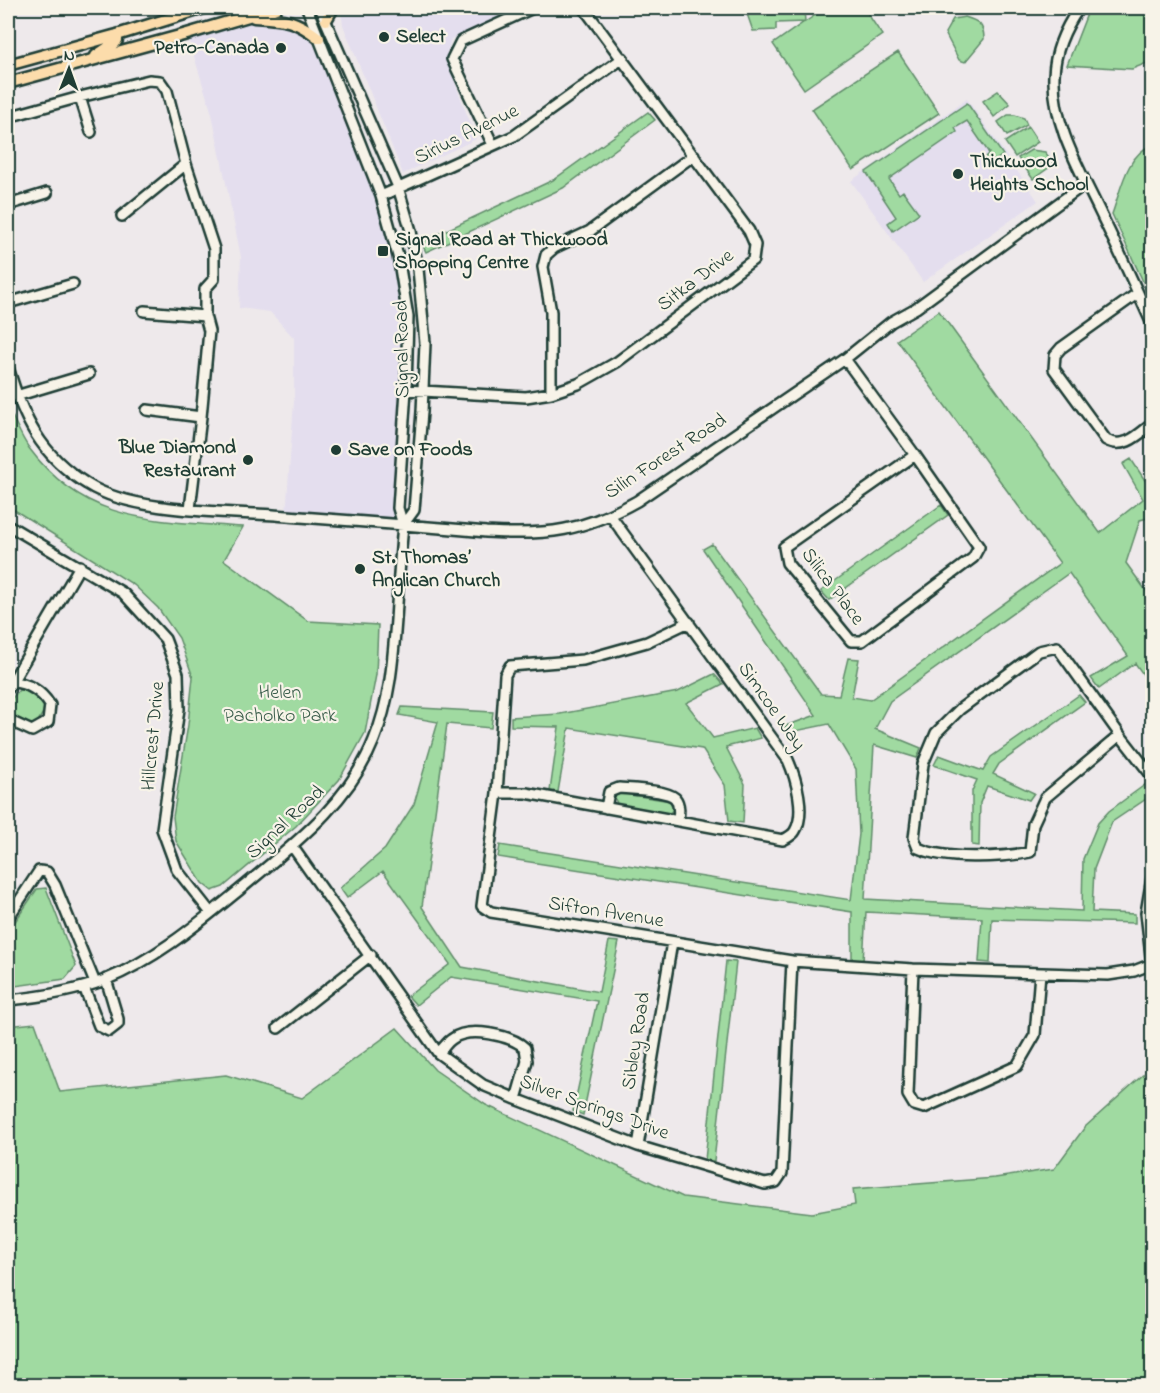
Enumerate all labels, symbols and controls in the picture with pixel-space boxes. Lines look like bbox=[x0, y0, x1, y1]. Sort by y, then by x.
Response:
place label: Select bbox=[396, 23, 446, 52]
marker: Select bbox=[377, 30, 391, 44]
place label: Petro-Canada bbox=[154, 34, 269, 63]
north arrow bbox=[39, 39, 99, 99]
marker: Petro-Canada bbox=[274, 41, 288, 55]
text: N bbox=[64, 44, 75, 68]
street label: Sirius Avenue bbox=[410, 97, 524, 173]
place label: Thickwood Heights School bbox=[970, 148, 1089, 201]
marker: Thickwood Heights School bbox=[951, 167, 965, 181]
place label: Signal Road at Thickwood Shopping Centre bbox=[395, 226, 608, 279]
street label: Sitka Drive bbox=[652, 242, 740, 320]
marker: Signal Road at Thickwood Shopping Centre bbox=[376, 244, 390, 258]
street label: Signal Road bbox=[388, 300, 419, 398]
street label: Silin Forest Road bbox=[599, 407, 733, 507]
place label: Blue Diamond Restaurant bbox=[118, 434, 237, 486]
place label: Save on Foods bbox=[348, 436, 473, 465]
marker: Save on Foods bbox=[329, 443, 343, 457]
marker: Blue Diamond Restaurant bbox=[241, 453, 255, 467]
street label: Silica Place bbox=[793, 542, 871, 632]
place label: St. Thomas’ Anglican Church bbox=[372, 544, 500, 597]
marker: St. Thomas’ Anglican Church bbox=[353, 562, 367, 576]
street label: Simcoe Way bbox=[730, 657, 812, 757]
park label: Helen Pacholko Park bbox=[223, 679, 337, 731]
street label: Hillcrest Drive bbox=[135, 680, 173, 792]
street label: Signal Road bbox=[240, 779, 332, 868]
street label: Sifton Avenue bbox=[546, 890, 666, 936]
street label: Sibley Road bbox=[615, 990, 659, 1092]
street label: Silver Springs Drive bbox=[515, 1067, 673, 1150]

